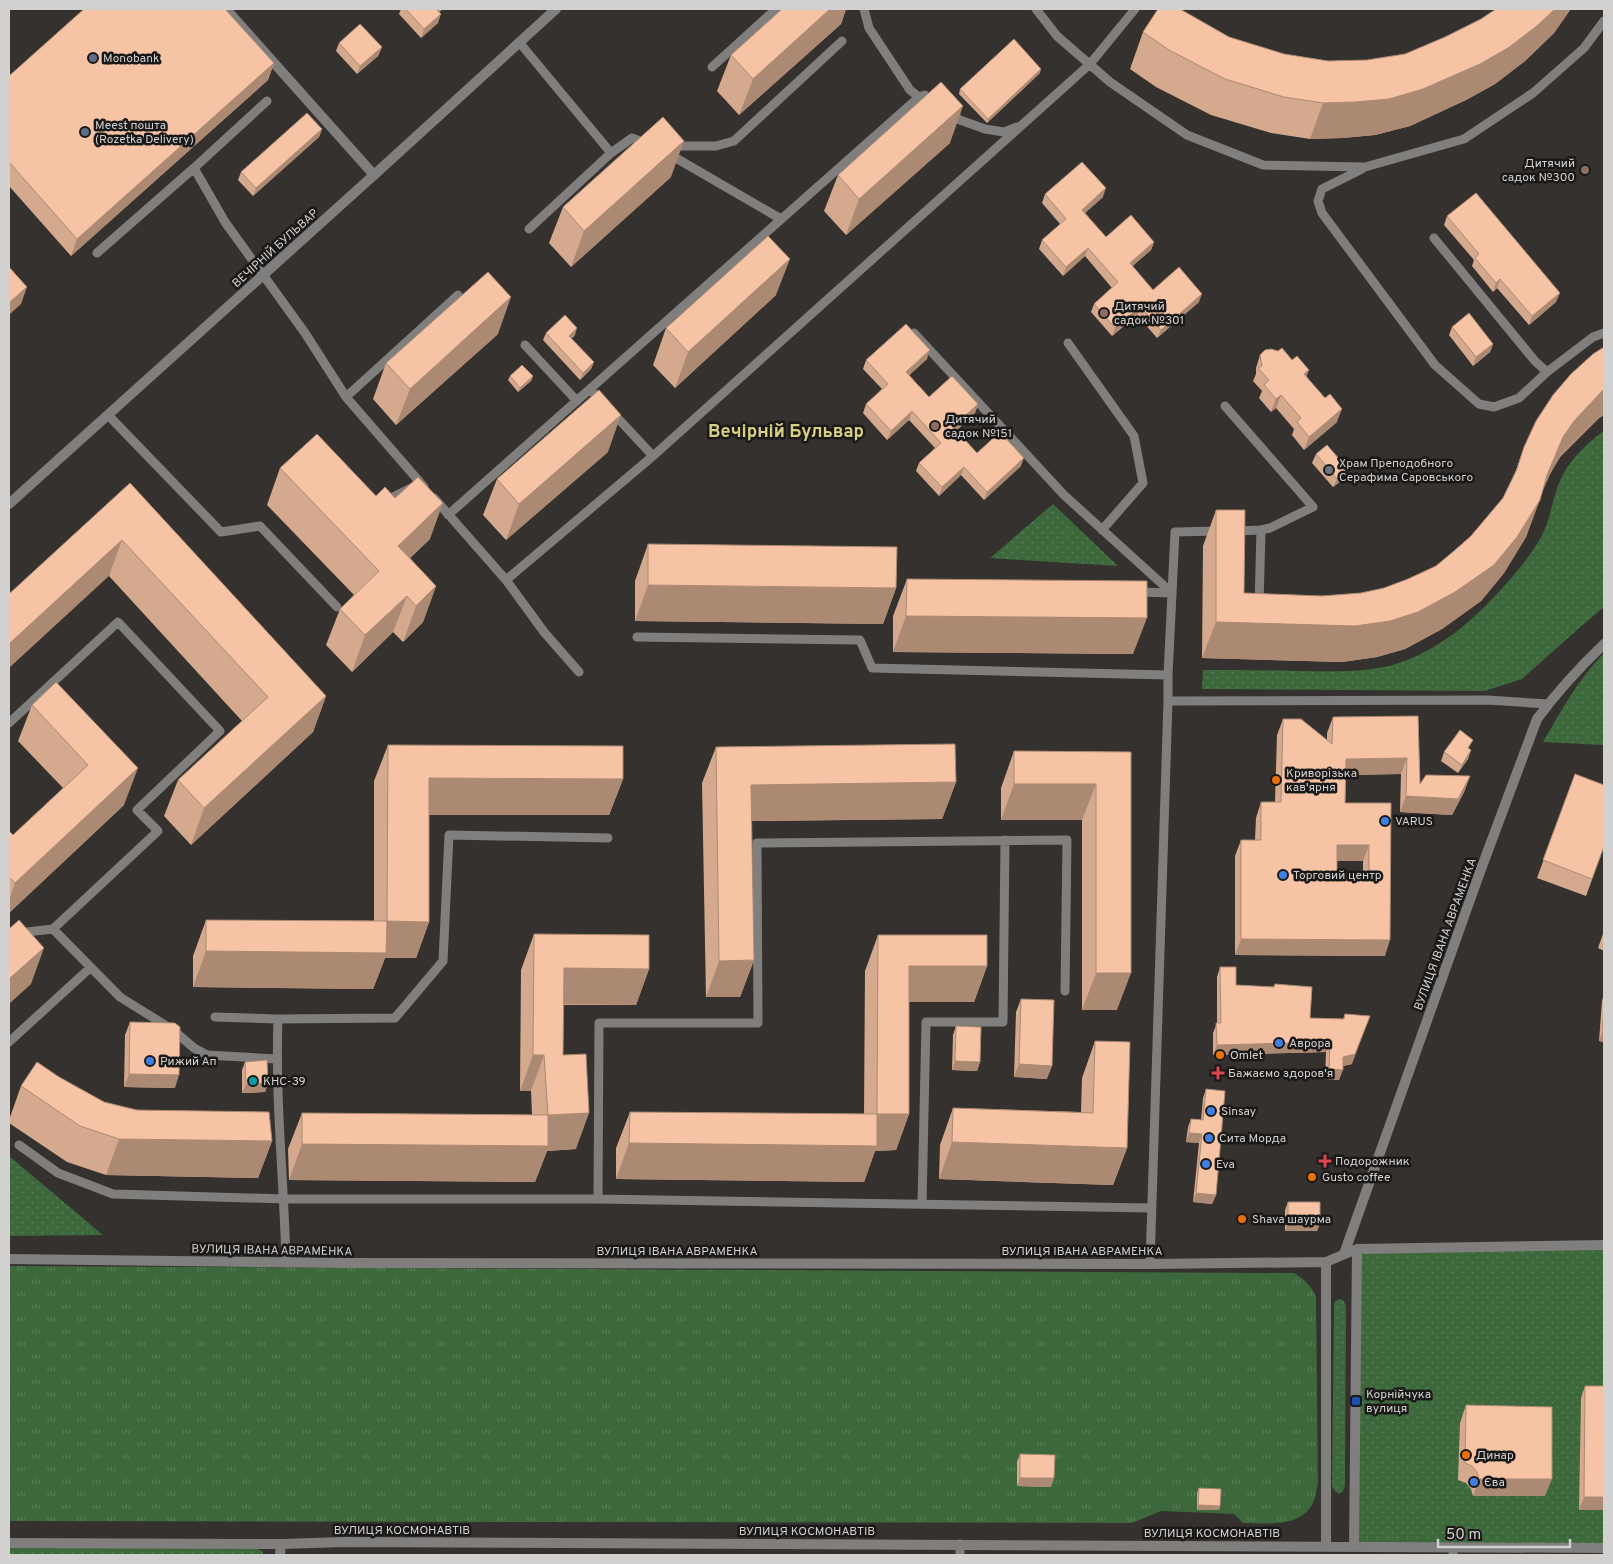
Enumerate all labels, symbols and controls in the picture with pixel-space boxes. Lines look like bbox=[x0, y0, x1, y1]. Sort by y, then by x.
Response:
place label: Monobank bbox=[103, 51, 159, 67]
marker: Monobank bbox=[87, 52, 99, 64]
place label: Meest пошта (Rozetka Delivery) bbox=[95, 118, 194, 148]
marker: Meest пошта (Rozetka Delivery) bbox=[79, 126, 91, 138]
place label: Дитячий садок №300 bbox=[1502, 156, 1575, 186]
marker: Дитячий садок №300 bbox=[1579, 164, 1591, 176]
street label: ВЕЧІРНІЙ БУЛЬВАР bbox=[229, 205, 323, 292]
place label: Дитячий садок №301 bbox=[1114, 299, 1184, 329]
marker: Дитячий садок №301 bbox=[1098, 307, 1110, 319]
place label: Дитячий садок №151 bbox=[945, 412, 1012, 442]
marker: Дитячий садок №151 bbox=[929, 420, 941, 432]
district label: Вечірній Бульвар bbox=[708, 421, 864, 444]
place label: Храм Преподобного Серафима Саровського bbox=[1339, 456, 1473, 486]
marker: Храм Преподобного Серафима Саровського bbox=[1323, 464, 1335, 476]
place label: Криворізька кав'ярня bbox=[1286, 766, 1357, 796]
marker: Криворізька кав'ярня bbox=[1270, 774, 1282, 786]
place label: VARUS bbox=[1395, 814, 1433, 830]
marker: VARUS bbox=[1379, 815, 1391, 827]
street label: ВУЛИЦЯ ІВАНА АВРАМЕНКА bbox=[1411, 856, 1481, 1013]
place label: Торговий центр bbox=[1293, 868, 1382, 884]
marker: Торговий центр bbox=[1277, 869, 1289, 881]
place label: Аврора bbox=[1289, 1036, 1331, 1052]
marker: Аврора bbox=[1273, 1037, 1285, 1049]
place label: Omlet bbox=[1230, 1048, 1263, 1064]
marker: Omlet bbox=[1214, 1049, 1226, 1061]
place label: Рижий Ап bbox=[160, 1054, 217, 1070]
marker: Рижий Ап bbox=[144, 1055, 156, 1067]
place label: Бажаємо здоров'я bbox=[1228, 1066, 1333, 1082]
marker: Бажаємо здоров'я bbox=[1212, 1067, 1224, 1079]
place label: КНС-39 bbox=[263, 1074, 306, 1090]
marker: КНС-39 bbox=[247, 1075, 259, 1087]
place label: Sinsay bbox=[1221, 1104, 1256, 1120]
marker: Sinsay bbox=[1205, 1105, 1217, 1117]
place label: Сита Морда bbox=[1219, 1131, 1286, 1147]
marker: Сита Морда bbox=[1203, 1132, 1215, 1144]
place label: Подорожник bbox=[1335, 1154, 1410, 1170]
marker: Подорожник bbox=[1319, 1155, 1331, 1167]
place label: Eva bbox=[1216, 1157, 1235, 1173]
marker: Eva bbox=[1200, 1158, 1212, 1170]
place label: Gusto coffee bbox=[1322, 1170, 1390, 1186]
marker: Gusto coffee bbox=[1306, 1171, 1318, 1183]
place label: Shava шаурма bbox=[1252, 1212, 1331, 1228]
marker: Shava шаурма bbox=[1236, 1213, 1248, 1225]
street label: ВУЛИЦЯ ІВАНА АВРАМЕНКА bbox=[191, 1242, 353, 1260]
street label: ВУЛИЦЯ ІВАНА АВРАМЕНКА bbox=[596, 1244, 758, 1260]
street label: ВУЛИЦЯ ІВАНА АВРАМЕНКА bbox=[1001, 1244, 1163, 1260]
place label: Корнійчука вулиця bbox=[1366, 1387, 1431, 1417]
marker: Корнійчука вулиця bbox=[1350, 1395, 1362, 1407]
place label: Динар bbox=[1476, 1448, 1514, 1464]
marker: Динар bbox=[1460, 1449, 1472, 1461]
place label: Єва bbox=[1484, 1475, 1505, 1491]
marker: Єва bbox=[1468, 1476, 1480, 1488]
scale bar bbox=[1438, 1516, 1570, 1548]
street label: ВУЛИЦЯ КОСМОНАВТІВ bbox=[334, 1523, 470, 1539]
street label: ВУЛИЦЯ КОСМОНАВТІВ bbox=[739, 1524, 875, 1540]
street label: ВУЛИЦЯ КОСМОНАВТІВ bbox=[1144, 1526, 1280, 1542]
text: 50 m bbox=[1446, 1526, 1481, 1545]

